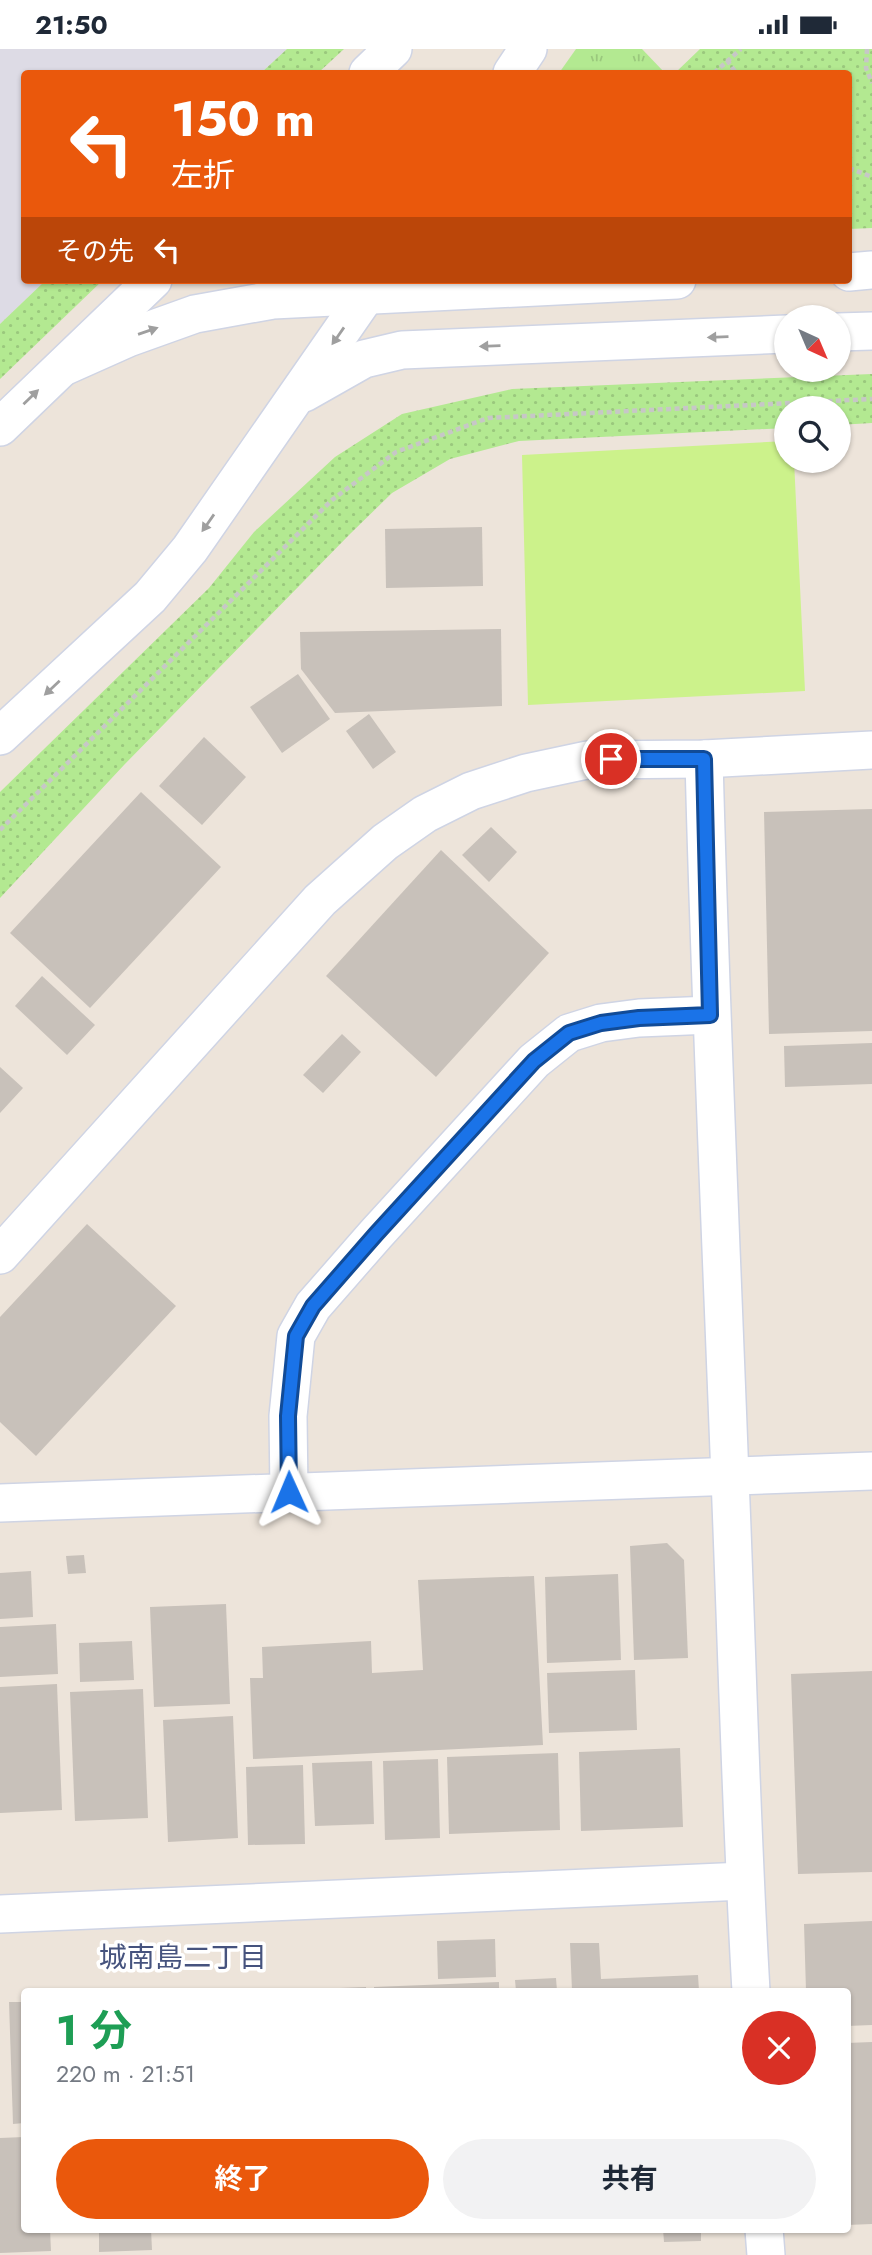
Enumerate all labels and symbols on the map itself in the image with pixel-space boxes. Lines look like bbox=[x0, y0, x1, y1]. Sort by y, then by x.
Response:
north arrow bbox=[774, 305, 850, 381]
one-way arrow bbox=[137, 325, 158, 336]
one-way arrow bbox=[331, 327, 345, 345]
one-way arrow bbox=[706, 331, 728, 343]
one-way arrow bbox=[479, 341, 501, 352]
one-way arrow bbox=[23, 389, 40, 406]
one-way arrow bbox=[201, 514, 215, 532]
one-way arrow bbox=[44, 679, 61, 695]
pin bbox=[581, 729, 641, 789]
position arrow bbox=[252, 1455, 326, 1529]
district label: 城南島二丁目 bbox=[99, 1937, 267, 1978]

